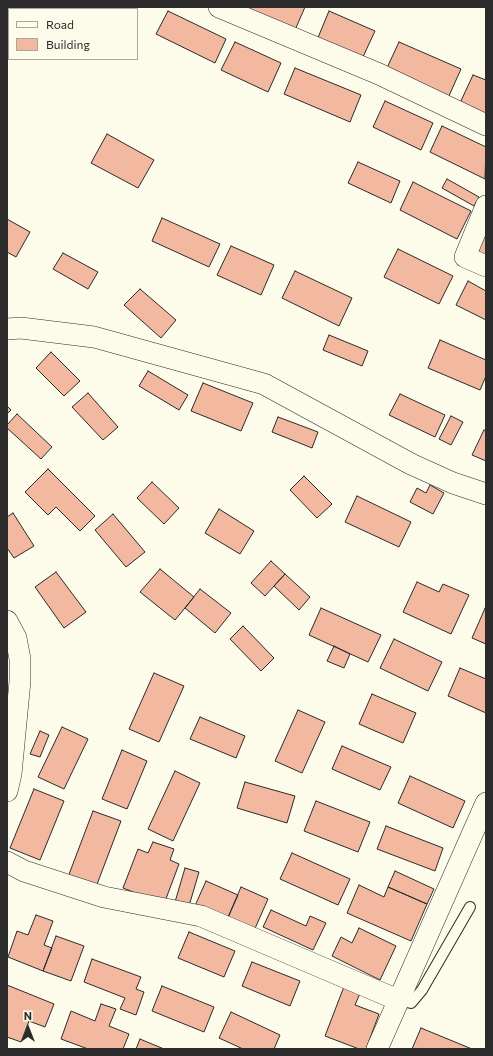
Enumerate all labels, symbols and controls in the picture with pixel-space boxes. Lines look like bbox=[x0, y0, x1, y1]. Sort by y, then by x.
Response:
legend bbox=[8, 8, 138, 60]
text: Road bbox=[46, 17, 74, 31]
text: Building bbox=[46, 37, 90, 51]
north arrow bbox=[8, 1008, 48, 1048]
text: N bbox=[24, 1009, 32, 1022]

